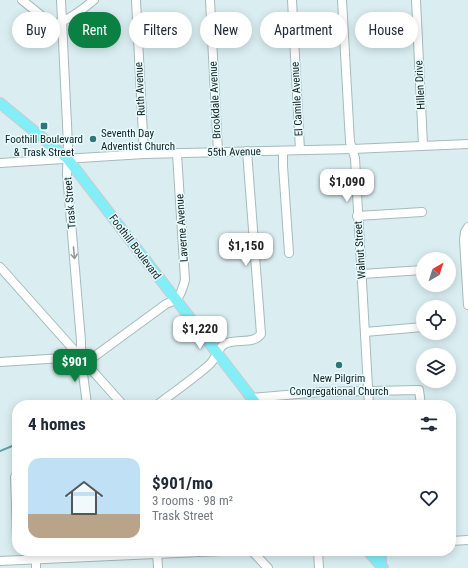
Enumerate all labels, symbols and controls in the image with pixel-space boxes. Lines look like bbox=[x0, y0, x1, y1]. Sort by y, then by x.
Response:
chip: Buy bbox=[12, 12, 60, 48]
chip: Rent bbox=[68, 12, 121, 48]
chip: Filters bbox=[129, 12, 192, 48]
chip: New bbox=[200, 12, 252, 48]
chip: Apartment bbox=[260, 12, 347, 48]
chip: House bbox=[355, 12, 418, 48]
street label: Hillen Drive bbox=[412, 60, 428, 110]
street label: Brookdale Avenue bbox=[206, 61, 224, 139]
street label: El Camile Avenue bbox=[289, 61, 305, 137]
street label: Ruth Avenue bbox=[132, 62, 148, 116]
marker: Foothill Boulevard & Trask Street bbox=[39, 121, 49, 131]
place label: Seventh Day Adventist Church bbox=[101, 127, 175, 153]
place label: Foothill Boulevard & Trask Street bbox=[5, 133, 83, 159]
marker: Seventh Day Adventist Church bbox=[88, 134, 98, 144]
street label: 55th Avenue bbox=[207, 145, 261, 159]
pin: $1,090 bbox=[314, 169, 380, 203]
text: $1,090 bbox=[329, 174, 365, 189]
street label: Trask Street bbox=[61, 177, 79, 229]
street label: Laverne Avenue bbox=[173, 194, 191, 262]
street label: Foothill Boulevard bbox=[106, 212, 164, 282]
street label: Walnut Street bbox=[351, 221, 369, 279]
pin: $1,150 bbox=[213, 233, 279, 267]
text: $1,150 bbox=[228, 238, 264, 253]
one-way arrow bbox=[70, 246, 77, 259]
north arrow bbox=[416, 252, 456, 292]
map controls bbox=[416, 252, 456, 388]
button: locate bbox=[416, 300, 456, 340]
pin: $1,220 bbox=[167, 316, 233, 350]
text: $1,220 bbox=[182, 321, 218, 336]
button: layers bbox=[416, 348, 456, 388]
pin: $901 bbox=[51, 349, 99, 383]
text: $901 bbox=[62, 354, 88, 369]
marker: New Pilgrim Congregational Church bbox=[334, 360, 344, 370]
place label: New Pilgrim Congregational Church bbox=[289, 372, 389, 398]
icon: filters bbox=[418, 413, 440, 435]
text: 4 homes bbox=[28, 414, 86, 434]
text: $901/mo bbox=[152, 473, 213, 493]
icon: home bbox=[60, 474, 108, 522]
icon: heart bbox=[418, 487, 440, 509]
text: 3 rooms · 98 m² bbox=[152, 493, 233, 508]
text: Trask Street bbox=[152, 508, 213, 523]

